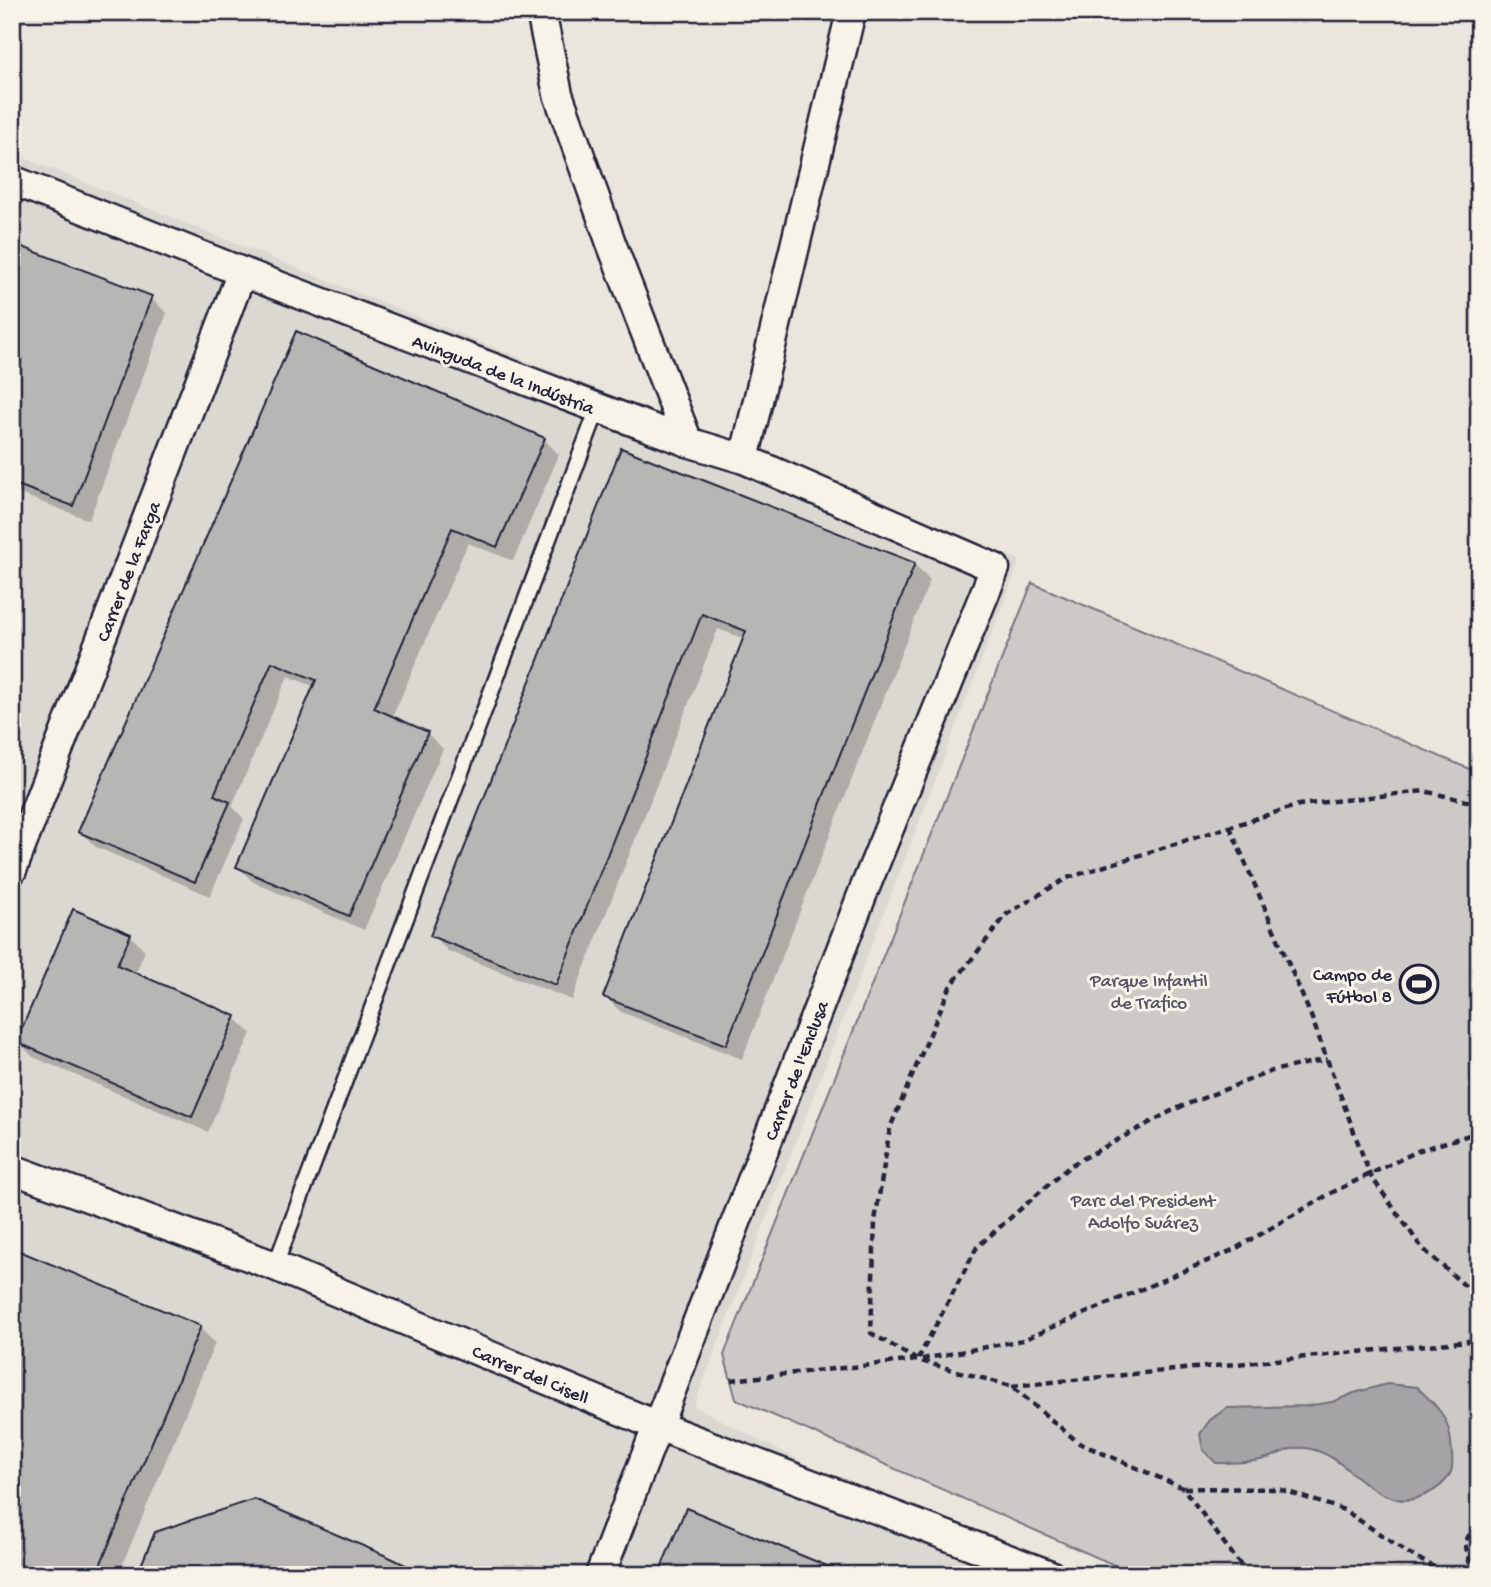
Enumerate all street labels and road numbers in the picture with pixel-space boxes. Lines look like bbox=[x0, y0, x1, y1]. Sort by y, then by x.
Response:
street label: Avinguda de la Indústria bbox=[408, 331, 598, 422]
street label: Carrer de la Farga bbox=[93, 498, 168, 646]
street label: Carrer de l'Enclusa bbox=[761, 997, 836, 1144]
street label: Carrer del Cisell bbox=[468, 1341, 591, 1411]

